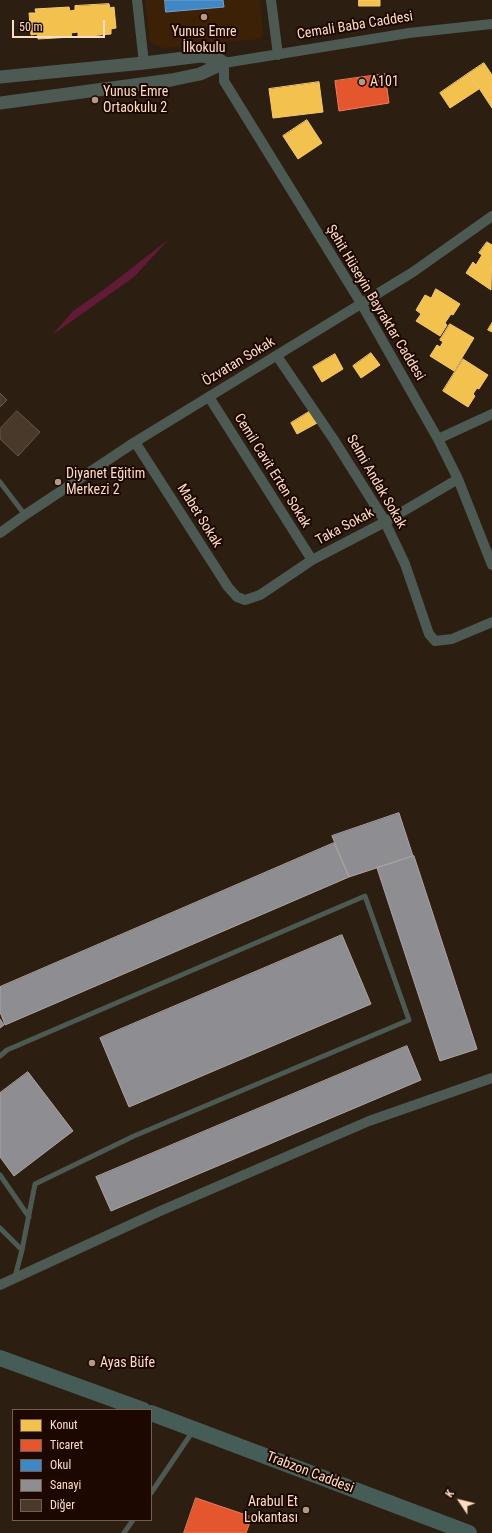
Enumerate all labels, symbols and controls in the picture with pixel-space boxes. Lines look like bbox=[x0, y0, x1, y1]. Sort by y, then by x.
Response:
street label: Cemali Baba Caddesi bbox=[296, 9, 414, 43]
scale bar bbox=[14, 12, 107, 38]
marker: Yunus Emre İlkokulu bbox=[199, 12, 209, 22]
text: 50 m bbox=[19, 20, 43, 34]
place label: Yunus Emre İlkokulu bbox=[171, 24, 237, 56]
place label: A101 bbox=[370, 74, 399, 90]
marker: A101 bbox=[357, 77, 367, 87]
place label: Yunus Emre Ortaokulu 2 bbox=[103, 84, 168, 116]
marker: Yunus Emre Ortaokulu 2 bbox=[90, 95, 100, 105]
street label: Şehit Hüseyin Bayraktar Caddesi bbox=[322, 222, 428, 384]
street label: Özvatan Sokak bbox=[200, 334, 278, 390]
street label: Cemil Cavit Erten Sokak bbox=[230, 411, 314, 531]
street label: Selmi Andak Sokak bbox=[342, 432, 410, 532]
place label: Diyanet Eğitim Merkezi 2 bbox=[66, 466, 145, 498]
marker: Diyanet Eğitim Merkezi 2 bbox=[53, 477, 63, 487]
street label: Mabet Sokak bbox=[173, 481, 225, 551]
street label: Taka Sokak bbox=[313, 505, 377, 549]
place label: Ayas Büfe bbox=[100, 1355, 155, 1371]
marker: Ayas Büfe bbox=[87, 1358, 97, 1368]
legend bbox=[12, 1409, 152, 1521]
text: Konut bbox=[50, 1418, 78, 1432]
text: Ticaret bbox=[50, 1438, 83, 1452]
street label: Trabzon Caddesi bbox=[264, 1449, 356, 1497]
text: Okul bbox=[50, 1458, 71, 1472]
text: Sanayi bbox=[50, 1478, 81, 1492]
north arrow bbox=[440, 1481, 480, 1521]
text: K bbox=[443, 1488, 457, 1500]
place label: Arabul Et Lokantası bbox=[244, 1494, 298, 1526]
text: Diğer bbox=[50, 1498, 75, 1512]
marker: Arabul Et Lokantası bbox=[301, 1505, 311, 1515]

